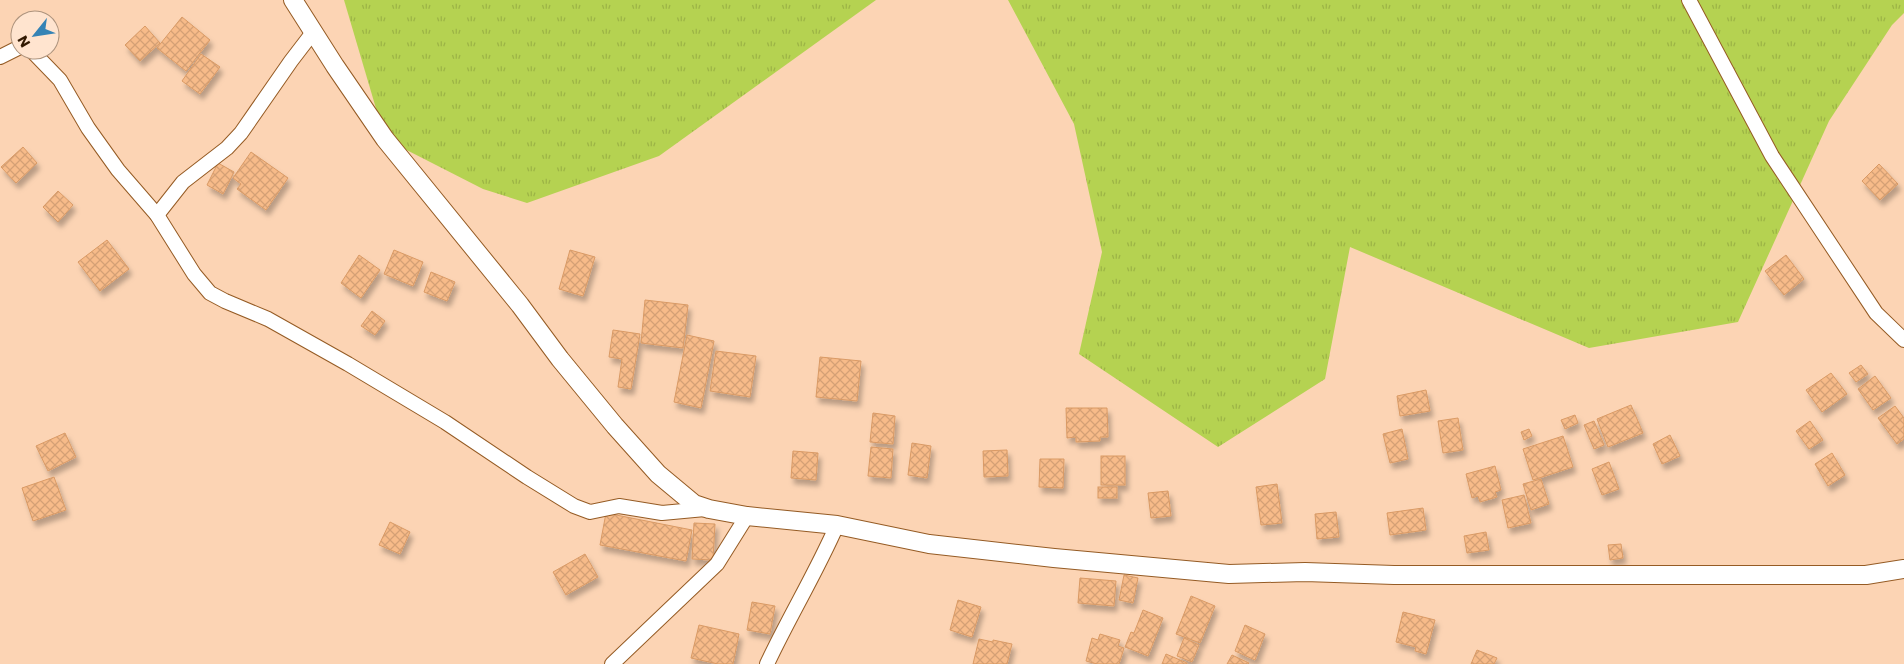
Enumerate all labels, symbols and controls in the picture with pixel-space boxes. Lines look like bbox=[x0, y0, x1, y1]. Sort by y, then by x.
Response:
north arrow bbox=[10, 10, 60, 60]
text: N bbox=[12, 32, 35, 51]

